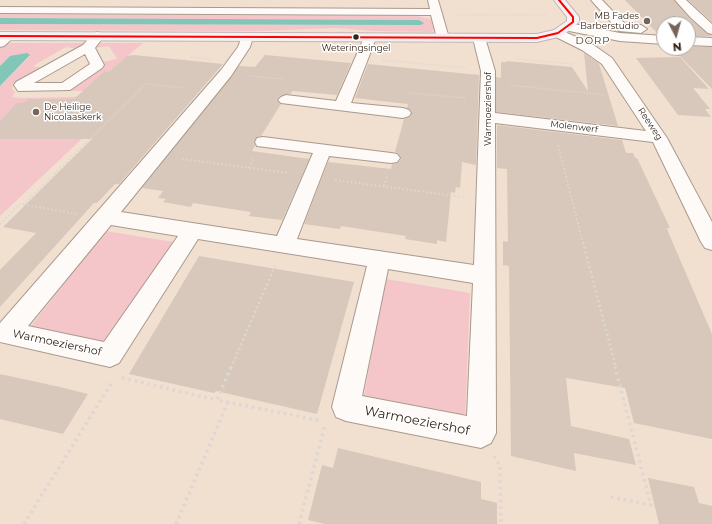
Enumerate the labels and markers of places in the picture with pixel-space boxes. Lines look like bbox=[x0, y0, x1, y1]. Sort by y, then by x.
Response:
place label: MB Fades Barberstudio bbox=[580, 11, 639, 32]
marker: MB Fades Barberstudio bbox=[642, 16, 652, 26]
marker: Weteringsingel bbox=[351, 32, 361, 42]
place label: Weteringsingel bbox=[322, 43, 390, 53]
place label: De Heilige Nicolaaskerk bbox=[44, 102, 101, 123]
marker: De Heilige Nicolaaskerk bbox=[31, 107, 41, 117]

